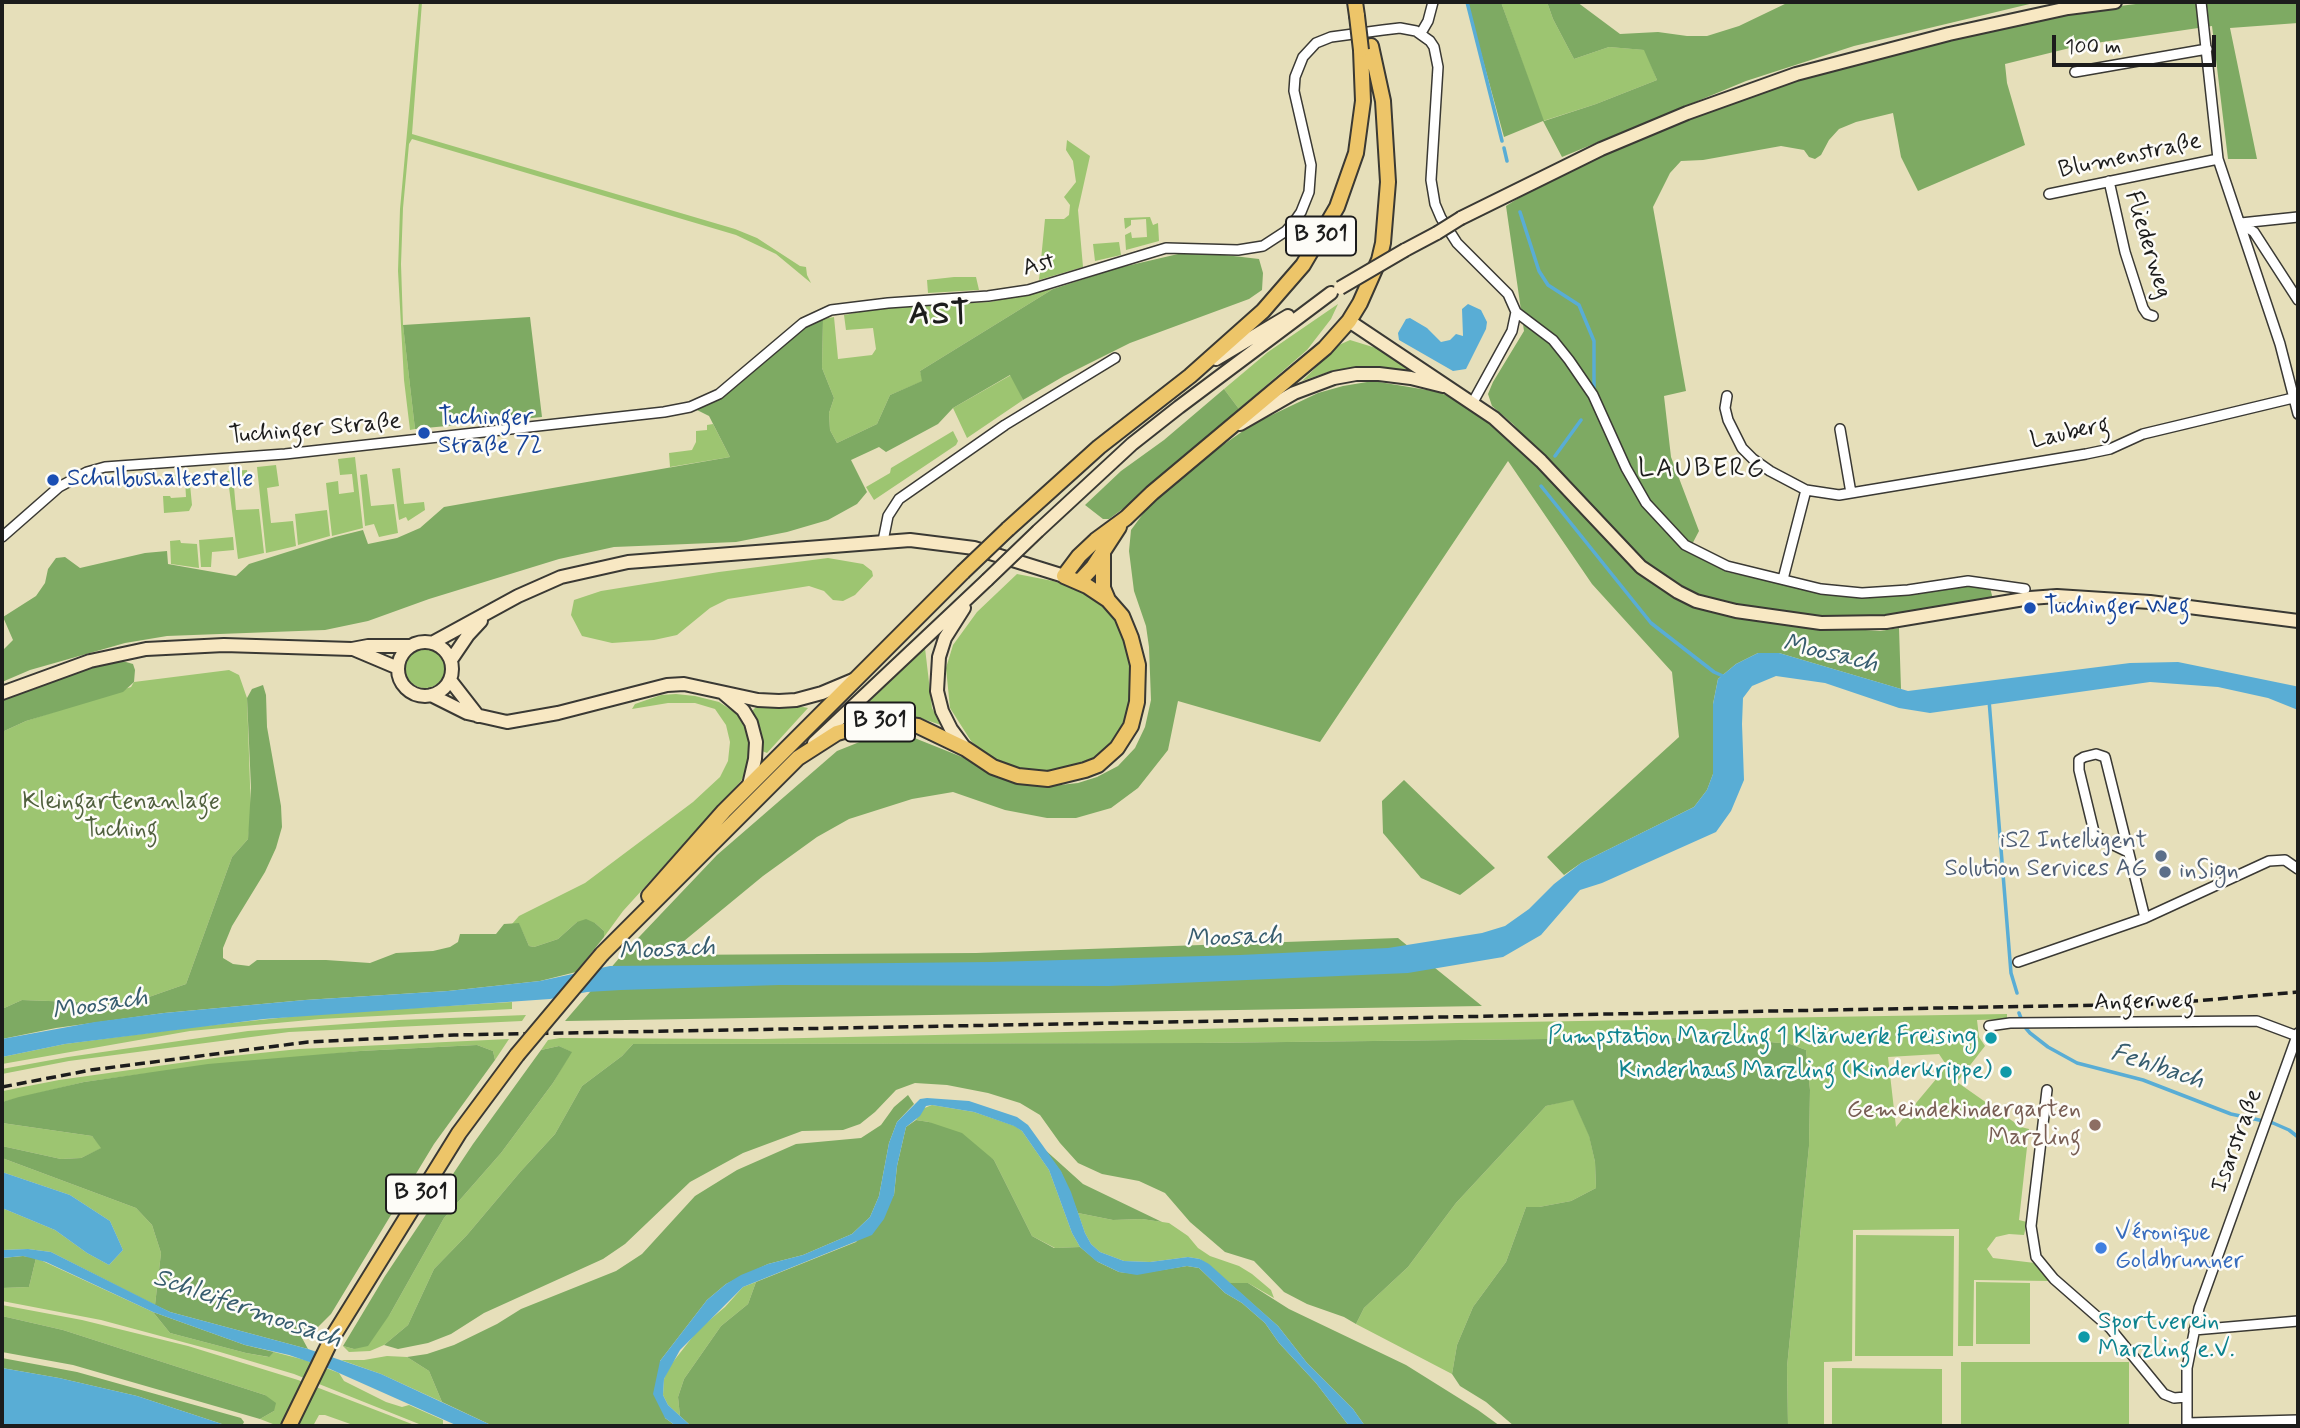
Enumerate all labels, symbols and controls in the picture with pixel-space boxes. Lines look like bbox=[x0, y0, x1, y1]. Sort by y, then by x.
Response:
scale bar bbox=[2055, 21, 2220, 65]
text: 100 m bbox=[2065, 33, 2121, 61]
street label: Blumenstraße bbox=[2056, 128, 2204, 186]
street label: Fliederweg bbox=[2117, 188, 2177, 302]
road number: B 301 bbox=[1286, 216, 1356, 256]
street label: Ast bbox=[1020, 248, 1058, 284]
district label: AST bbox=[908, 297, 972, 335]
place label: Tuchinger Straße 72 bbox=[438, 405, 542, 461]
street label: Tuchinger Straße bbox=[228, 408, 402, 452]
street label: Lauberg bbox=[2028, 412, 2112, 456]
marker: Tuchinger Straße 72 bbox=[416, 425, 432, 441]
district label: LAUBERG bbox=[1638, 455, 1766, 487]
place label: Schulbushaltestelle bbox=[67, 466, 254, 494]
marker: Schulbushaltestelle bbox=[45, 472, 61, 488]
place label: Tuchinger Weg bbox=[2044, 594, 2190, 622]
marker: Tuchinger Weg bbox=[2022, 600, 2038, 616]
water label: Moosach bbox=[1779, 629, 1881, 681]
road number: B 301 bbox=[845, 702, 915, 742]
park label: Kleingartenanlage Tuching bbox=[22, 789, 220, 845]
place label: iS2 Intelligent Solution Services AG bbox=[1945, 828, 2147, 884]
marker: iS2 Intelligent Solution Services AG bbox=[2153, 848, 2169, 864]
place label: inSign bbox=[2179, 858, 2239, 886]
marker: inSign bbox=[2157, 864, 2173, 880]
water label: Moosach bbox=[1185, 922, 1283, 956]
water label: Moosach bbox=[618, 933, 716, 969]
water label: Moosach bbox=[50, 983, 150, 1029]
street label: Angerweg bbox=[2094, 988, 2194, 1018]
place label: Pumpstation Marzling 1 Klärwerk Freising bbox=[1548, 1024, 1977, 1052]
marker: Pumpstation Marzling 1 Klärwerk Freising bbox=[1983, 1030, 1999, 1046]
water label: Fehlbach bbox=[2106, 1038, 2208, 1098]
place label: Kinderhaus Marzling (Kinderkrippe) bbox=[1619, 1058, 1992, 1086]
marker: Kinderhaus Marzling (Kinderkrippe) bbox=[1998, 1064, 2014, 1080]
street label: Isarstraße bbox=[2206, 1085, 2270, 1197]
place label: Gemeindekindergarten Marzling bbox=[1847, 1097, 2081, 1153]
marker: Gemeindekindergarten Marzling bbox=[2087, 1117, 2103, 1133]
road number: B 301 bbox=[386, 1175, 456, 1214]
place label: Véronique Goldbrunner bbox=[2115, 1220, 2243, 1276]
marker: Véronique Goldbrunner bbox=[2093, 1240, 2109, 1256]
water label: Schleifermoosach bbox=[149, 1263, 345, 1357]
place label: Sportverein Marzling e.V. bbox=[2098, 1309, 2235, 1365]
marker: Sportverein Marzling e.V. bbox=[2076, 1329, 2092, 1345]

